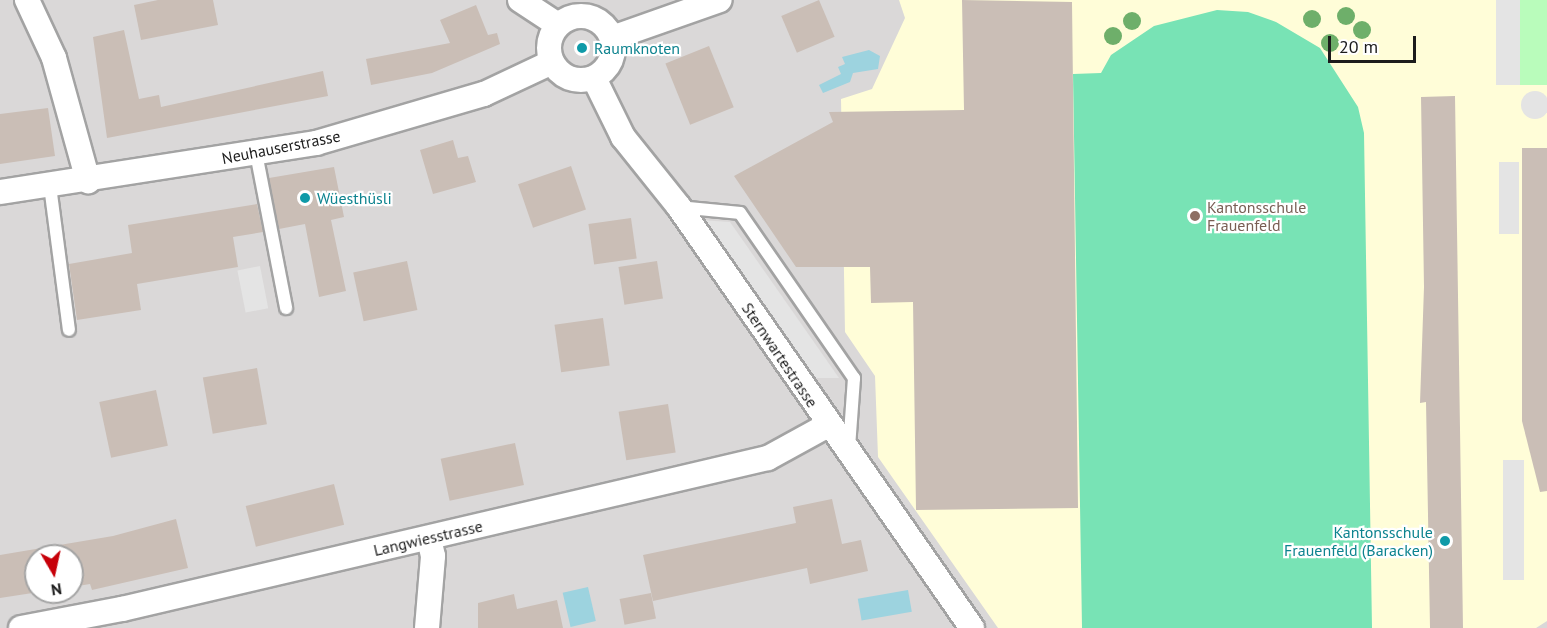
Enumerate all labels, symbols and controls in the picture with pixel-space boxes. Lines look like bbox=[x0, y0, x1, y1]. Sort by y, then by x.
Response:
scale bar bbox=[1331, 24, 1420, 62]
text: 20 m bbox=[1339, 35, 1378, 58]
place label: Raumknoten bbox=[594, 38, 680, 58]
marker: Raumknoten bbox=[575, 41, 589, 55]
street label: Neuhauserstrasse bbox=[220, 126, 342, 168]
place label: Wüesthüsli bbox=[317, 188, 392, 208]
marker: Wüesthüsli bbox=[298, 191, 312, 205]
place label: Kantonsschule Frauenfeld bbox=[1207, 197, 1306, 235]
marker: Kantonsschule Frauenfeld bbox=[1188, 209, 1202, 223]
street label: Sternwartestrasse bbox=[738, 299, 822, 411]
street label: Langwiesstrasse bbox=[372, 516, 484, 560]
place label: Kantonsschule Frauenfeld (Baracken) bbox=[1284, 522, 1433, 560]
marker: Kantonsschule Frauenfeld (Baracken) bbox=[1438, 534, 1452, 548]
north arrow bbox=[24, 544, 84, 604]
text: N bbox=[50, 579, 63, 601]

